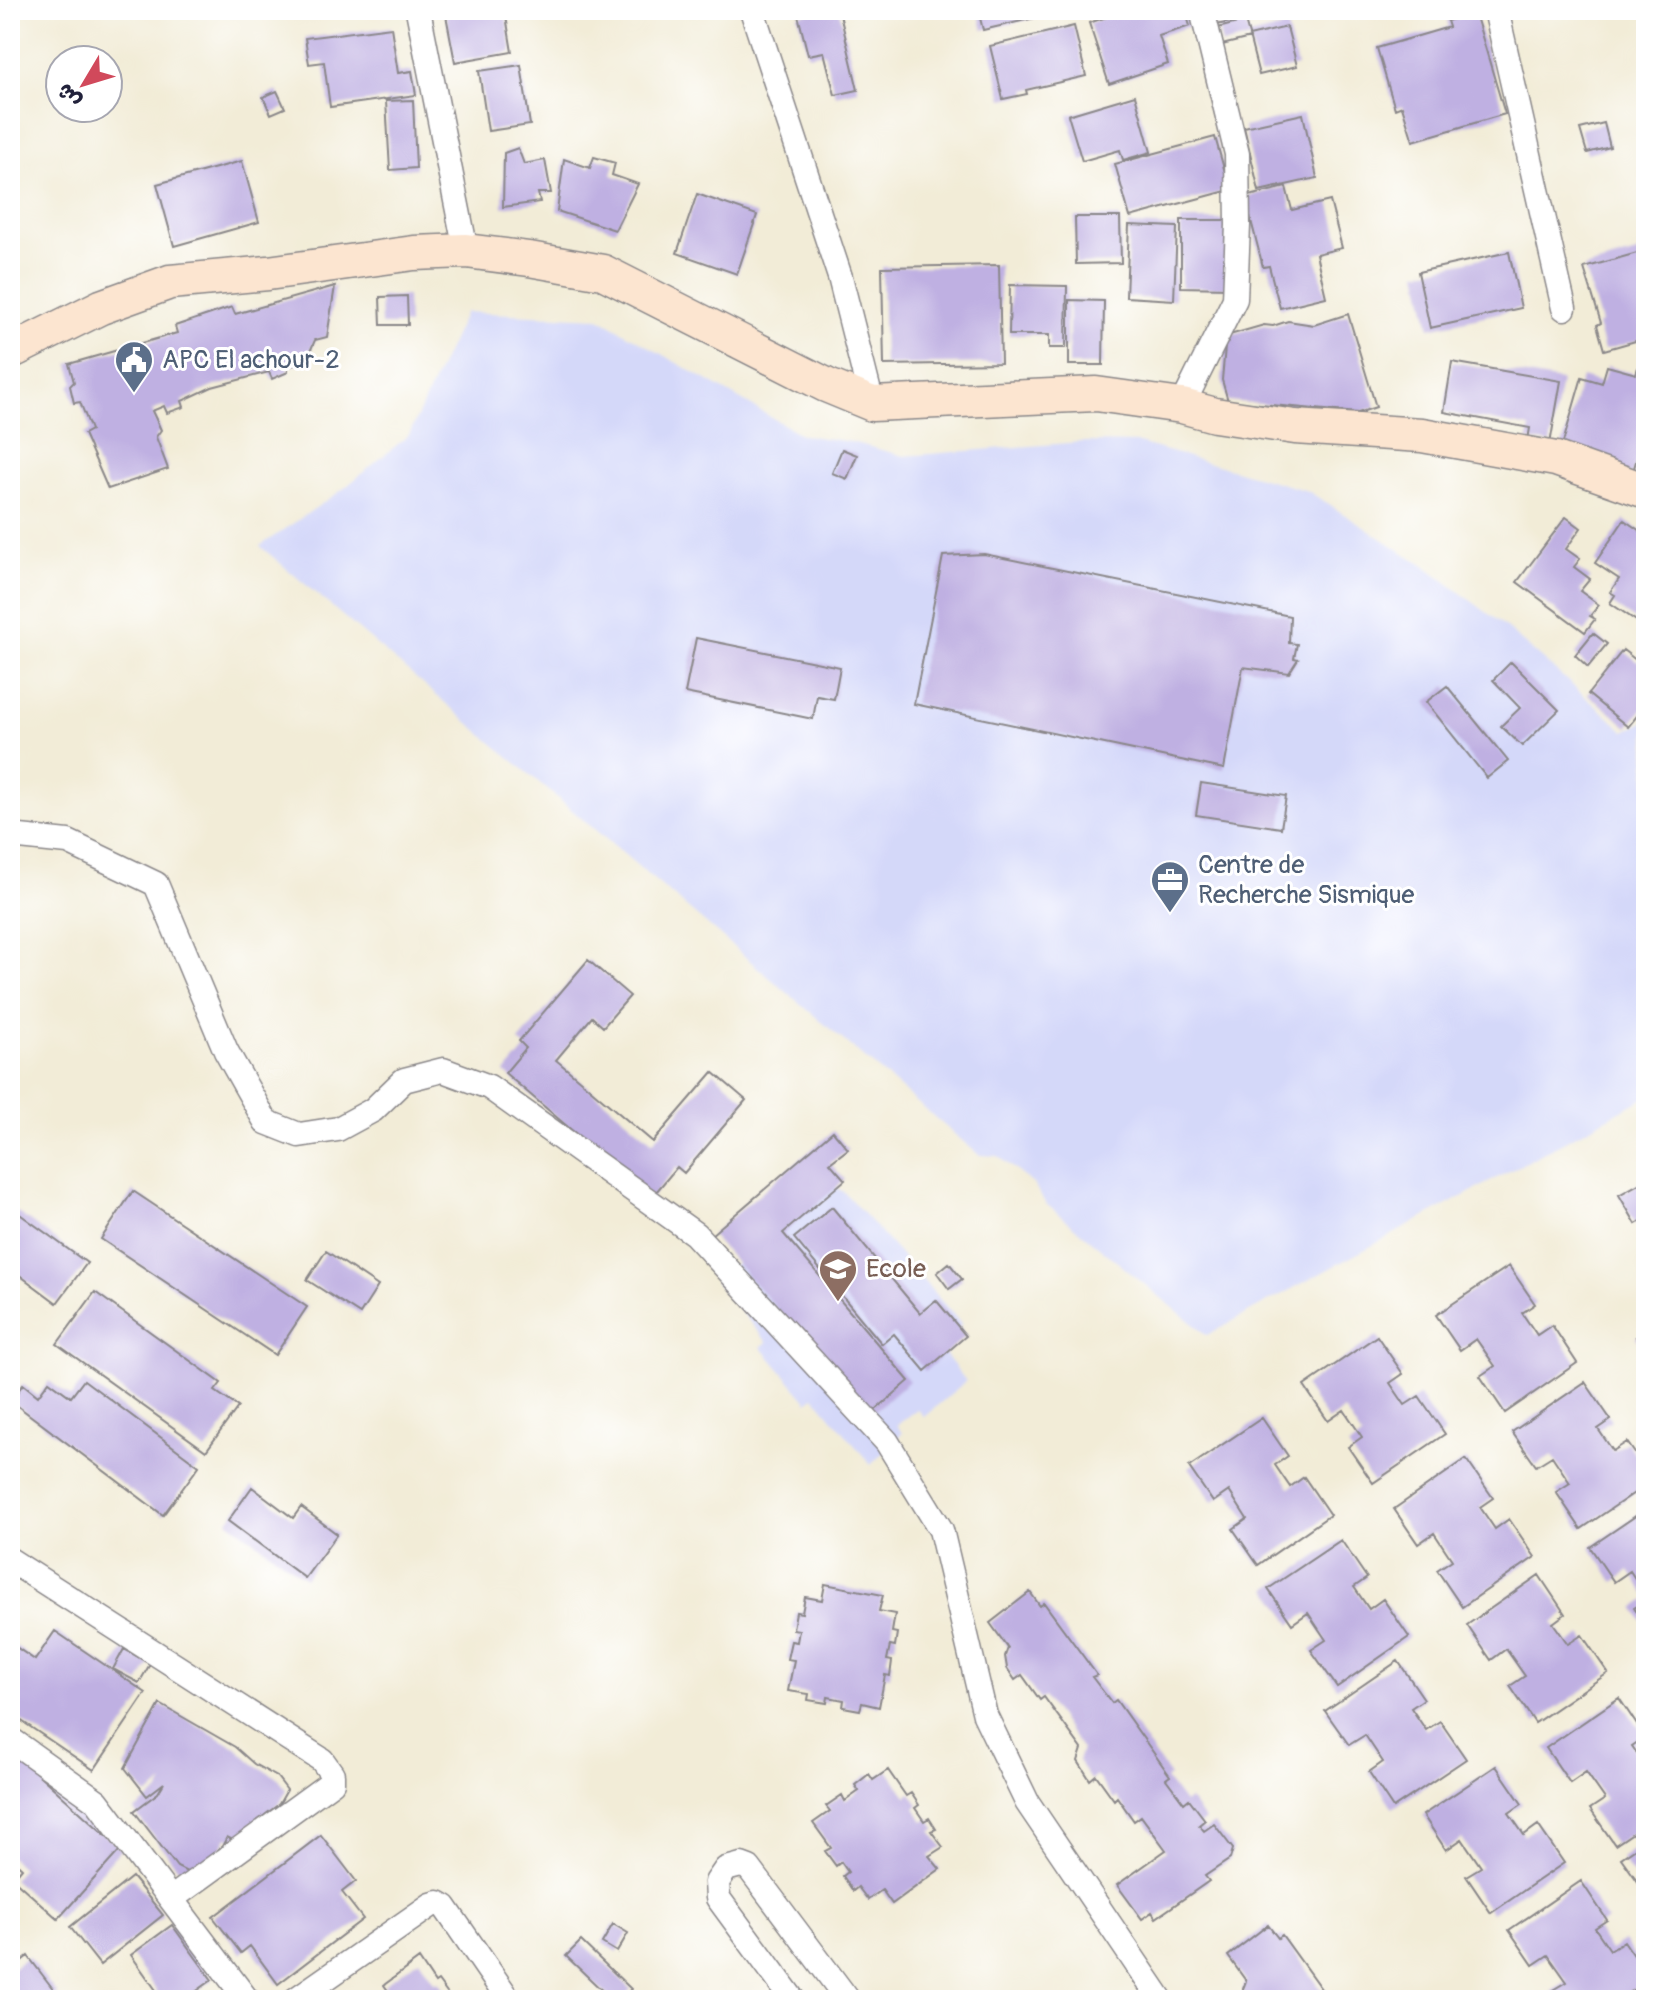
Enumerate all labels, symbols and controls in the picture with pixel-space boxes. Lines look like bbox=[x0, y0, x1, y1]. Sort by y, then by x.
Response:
north arrow bbox=[44, 44, 124, 124]
text: ش bbox=[51, 78, 88, 114]
public building icon: APC El achour-2 bbox=[113, 339, 155, 394]
place label: APC El achour-2 bbox=[162, 344, 340, 376]
place label: Centre de Recherche Sismique bbox=[1198, 849, 1415, 911]
office icon: Centre de Recherche Sismique bbox=[1149, 859, 1191, 914]
school or university icon: Ecole bbox=[817, 1248, 859, 1303]
place label: Ecole bbox=[866, 1253, 926, 1285]

